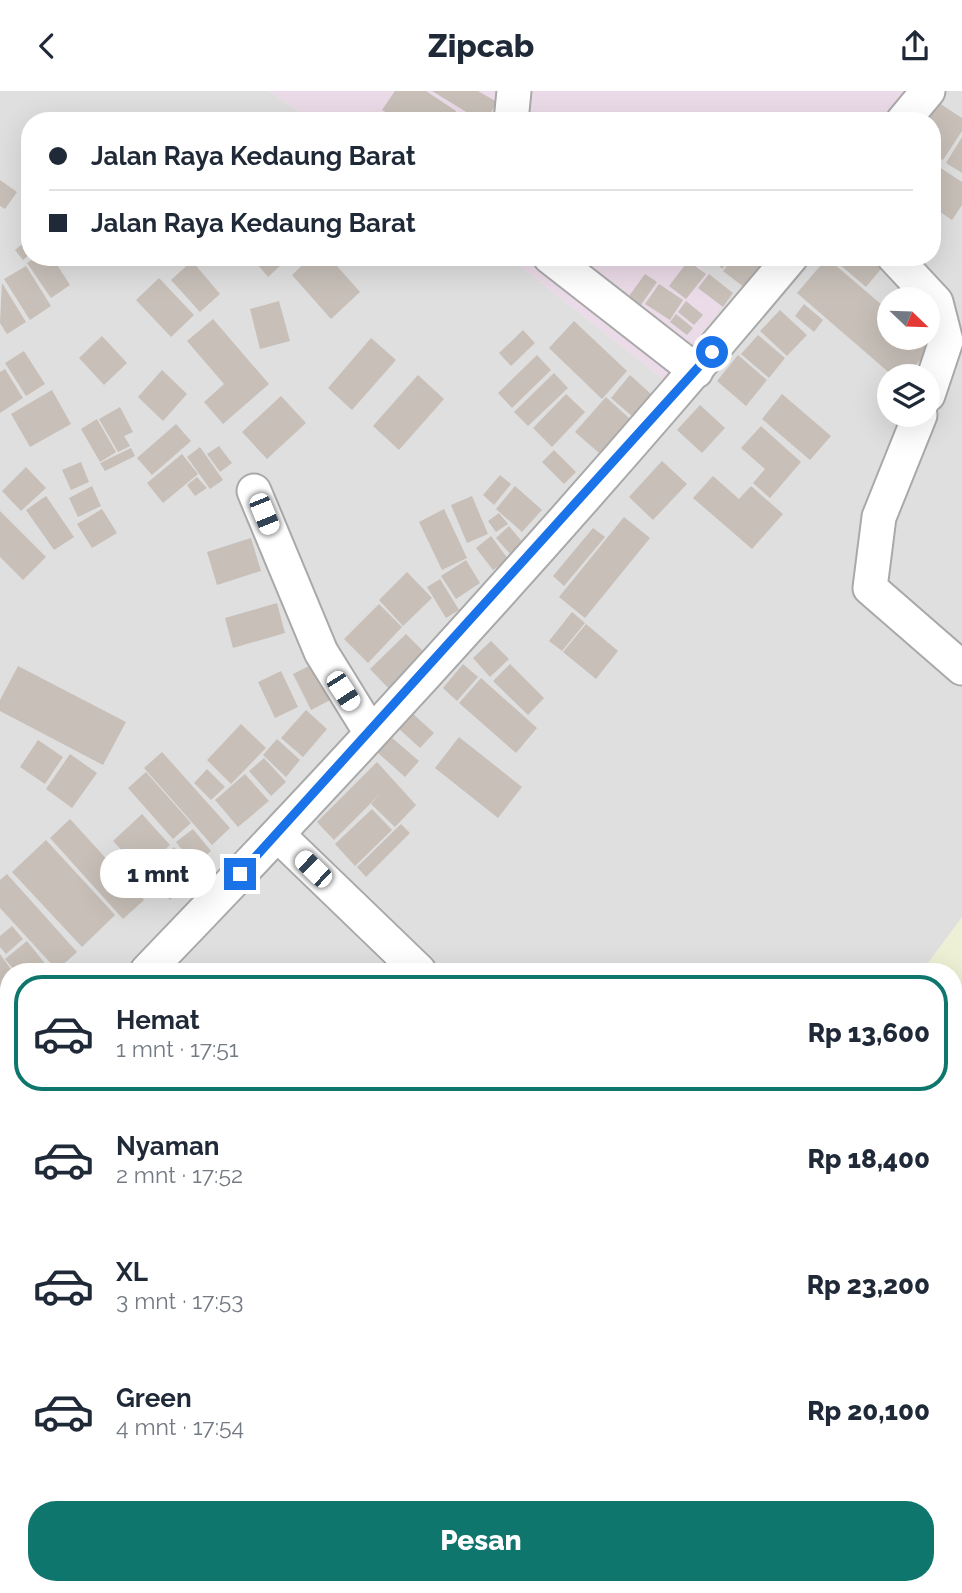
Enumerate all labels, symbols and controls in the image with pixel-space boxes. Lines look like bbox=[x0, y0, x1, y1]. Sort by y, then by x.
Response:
icon: back bbox=[28, 27, 66, 65]
text: Zipcab bbox=[428, 27, 534, 64]
icon: share bbox=[896, 27, 934, 65]
text: Jalan Raya Kedaung Barat bbox=[91, 141, 416, 171]
text: Jalan Raya Kedaung Barat bbox=[91, 208, 416, 238]
north arrow bbox=[877, 287, 940, 350]
map controls bbox=[877, 287, 940, 427]
route start bbox=[696, 336, 728, 368]
button: layers bbox=[877, 364, 940, 427]
car bbox=[247, 491, 282, 537]
car bbox=[323, 668, 364, 714]
car bbox=[291, 847, 336, 891]
callout: 1 mnt bbox=[100, 849, 216, 899]
route end bbox=[224, 858, 256, 890]
text: 1 mnt bbox=[127, 860, 189, 887]
icon: car bbox=[32, 1002, 95, 1065]
text: Hemat bbox=[116, 1005, 200, 1035]
text: Rp 13,600 bbox=[808, 1018, 930, 1048]
text: 1 mnt · 17:51 bbox=[116, 1035, 239, 1062]
icon: car bbox=[32, 1128, 95, 1191]
text: Nyaman bbox=[116, 1131, 220, 1161]
text: Rp 18,400 bbox=[807, 1144, 930, 1174]
text: 2 mnt · 17:52 bbox=[116, 1161, 243, 1188]
icon: car bbox=[32, 1254, 95, 1317]
text: XL bbox=[116, 1257, 148, 1287]
text: Rp 23,200 bbox=[807, 1270, 930, 1300]
text: 3 mnt · 17:53 bbox=[116, 1287, 244, 1314]
icon: car bbox=[32, 1380, 95, 1443]
text: Green bbox=[116, 1383, 192, 1413]
text: Rp 20,100 bbox=[807, 1396, 930, 1426]
text: 4 mnt · 17:54 bbox=[116, 1413, 244, 1440]
button: Pesan bbox=[28, 1501, 934, 1581]

